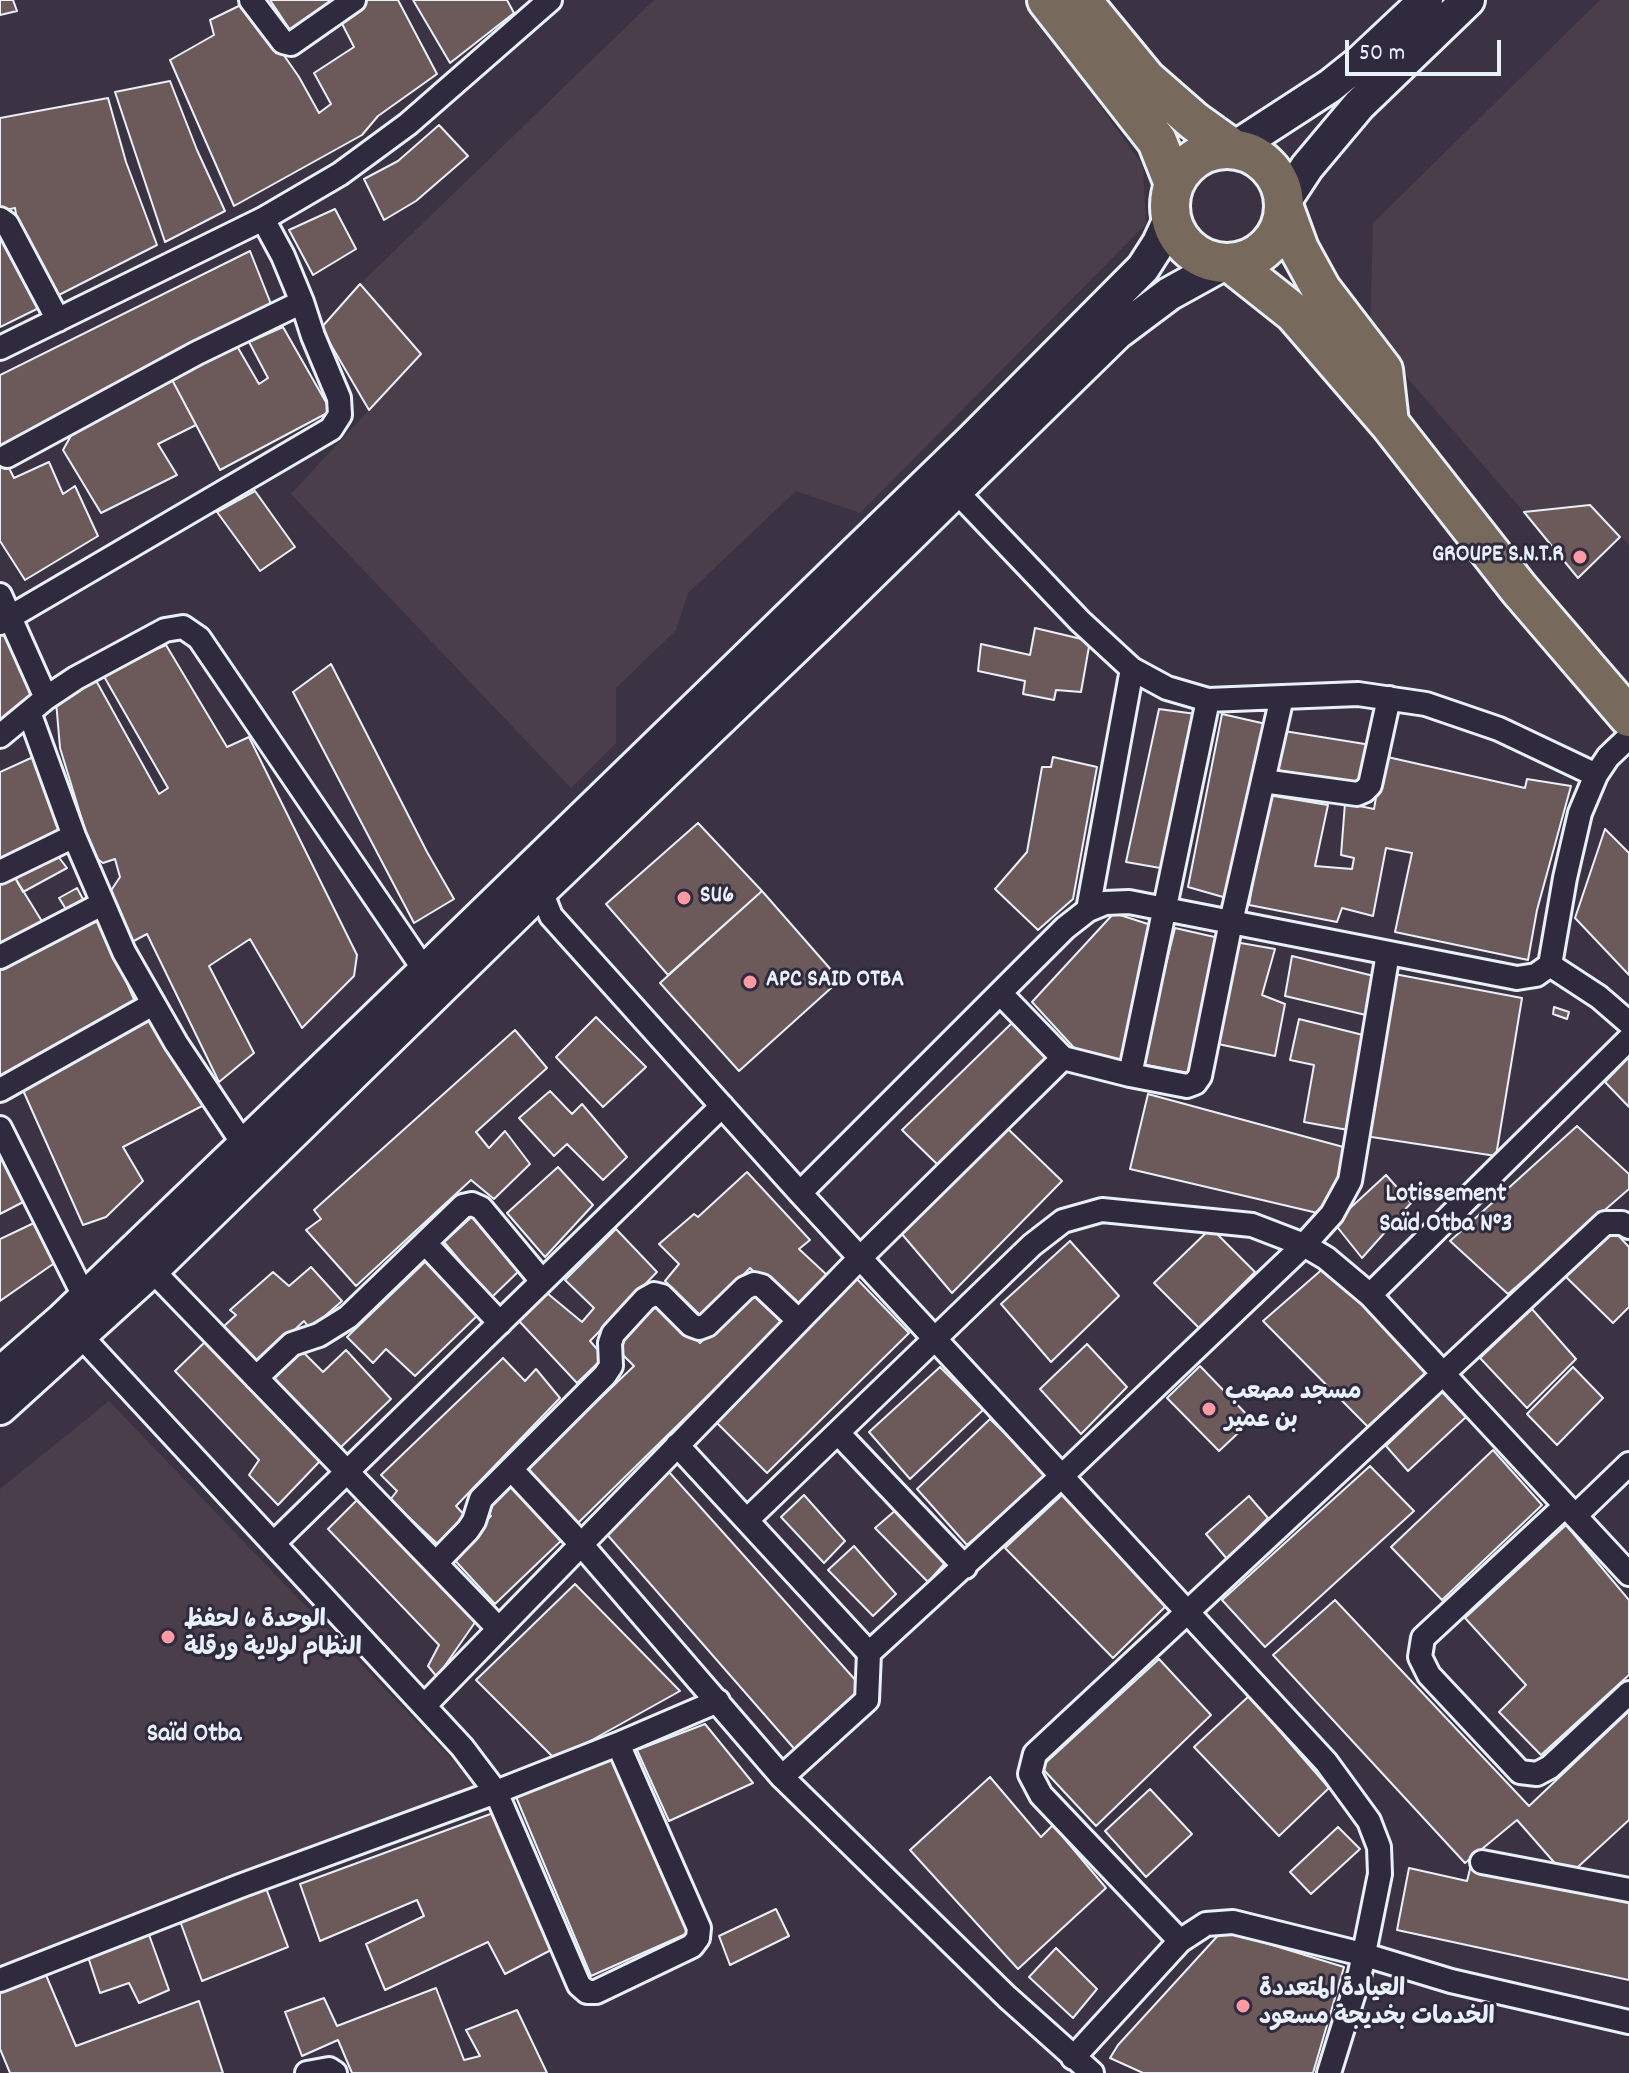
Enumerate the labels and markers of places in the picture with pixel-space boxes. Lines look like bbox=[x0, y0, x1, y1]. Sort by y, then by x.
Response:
place label: GROUPE S.N.T.R bbox=[1432, 543, 1564, 571]
marker: GROUPE S.N.T.R bbox=[1571, 548, 1589, 566]
place label: SU6 bbox=[700, 884, 734, 912]
marker: SU6 bbox=[675, 889, 693, 907]
place label: APC SAID OTBA bbox=[766, 968, 904, 996]
marker: APC SAID OTBA bbox=[741, 973, 759, 991]
place label: مسجد مصعب بن عمير bbox=[1225, 1381, 1361, 1437]
marker: مسجد مصعب بن عمير bbox=[1200, 1400, 1218, 1418]
place label: الوحدة 6 لحفظ النظام لولاية ورقلة bbox=[184, 1609, 362, 1665]
marker: الوحدة 6 لحفظ النظام لولاية ورقلة bbox=[159, 1628, 177, 1646]
place label: العيادة المتعددة الخدمات بخديجة مسعود bbox=[1259, 1978, 1495, 2034]
marker: العيادة المتعددة الخدمات بخديجة مسعود bbox=[1234, 1997, 1252, 2015]

